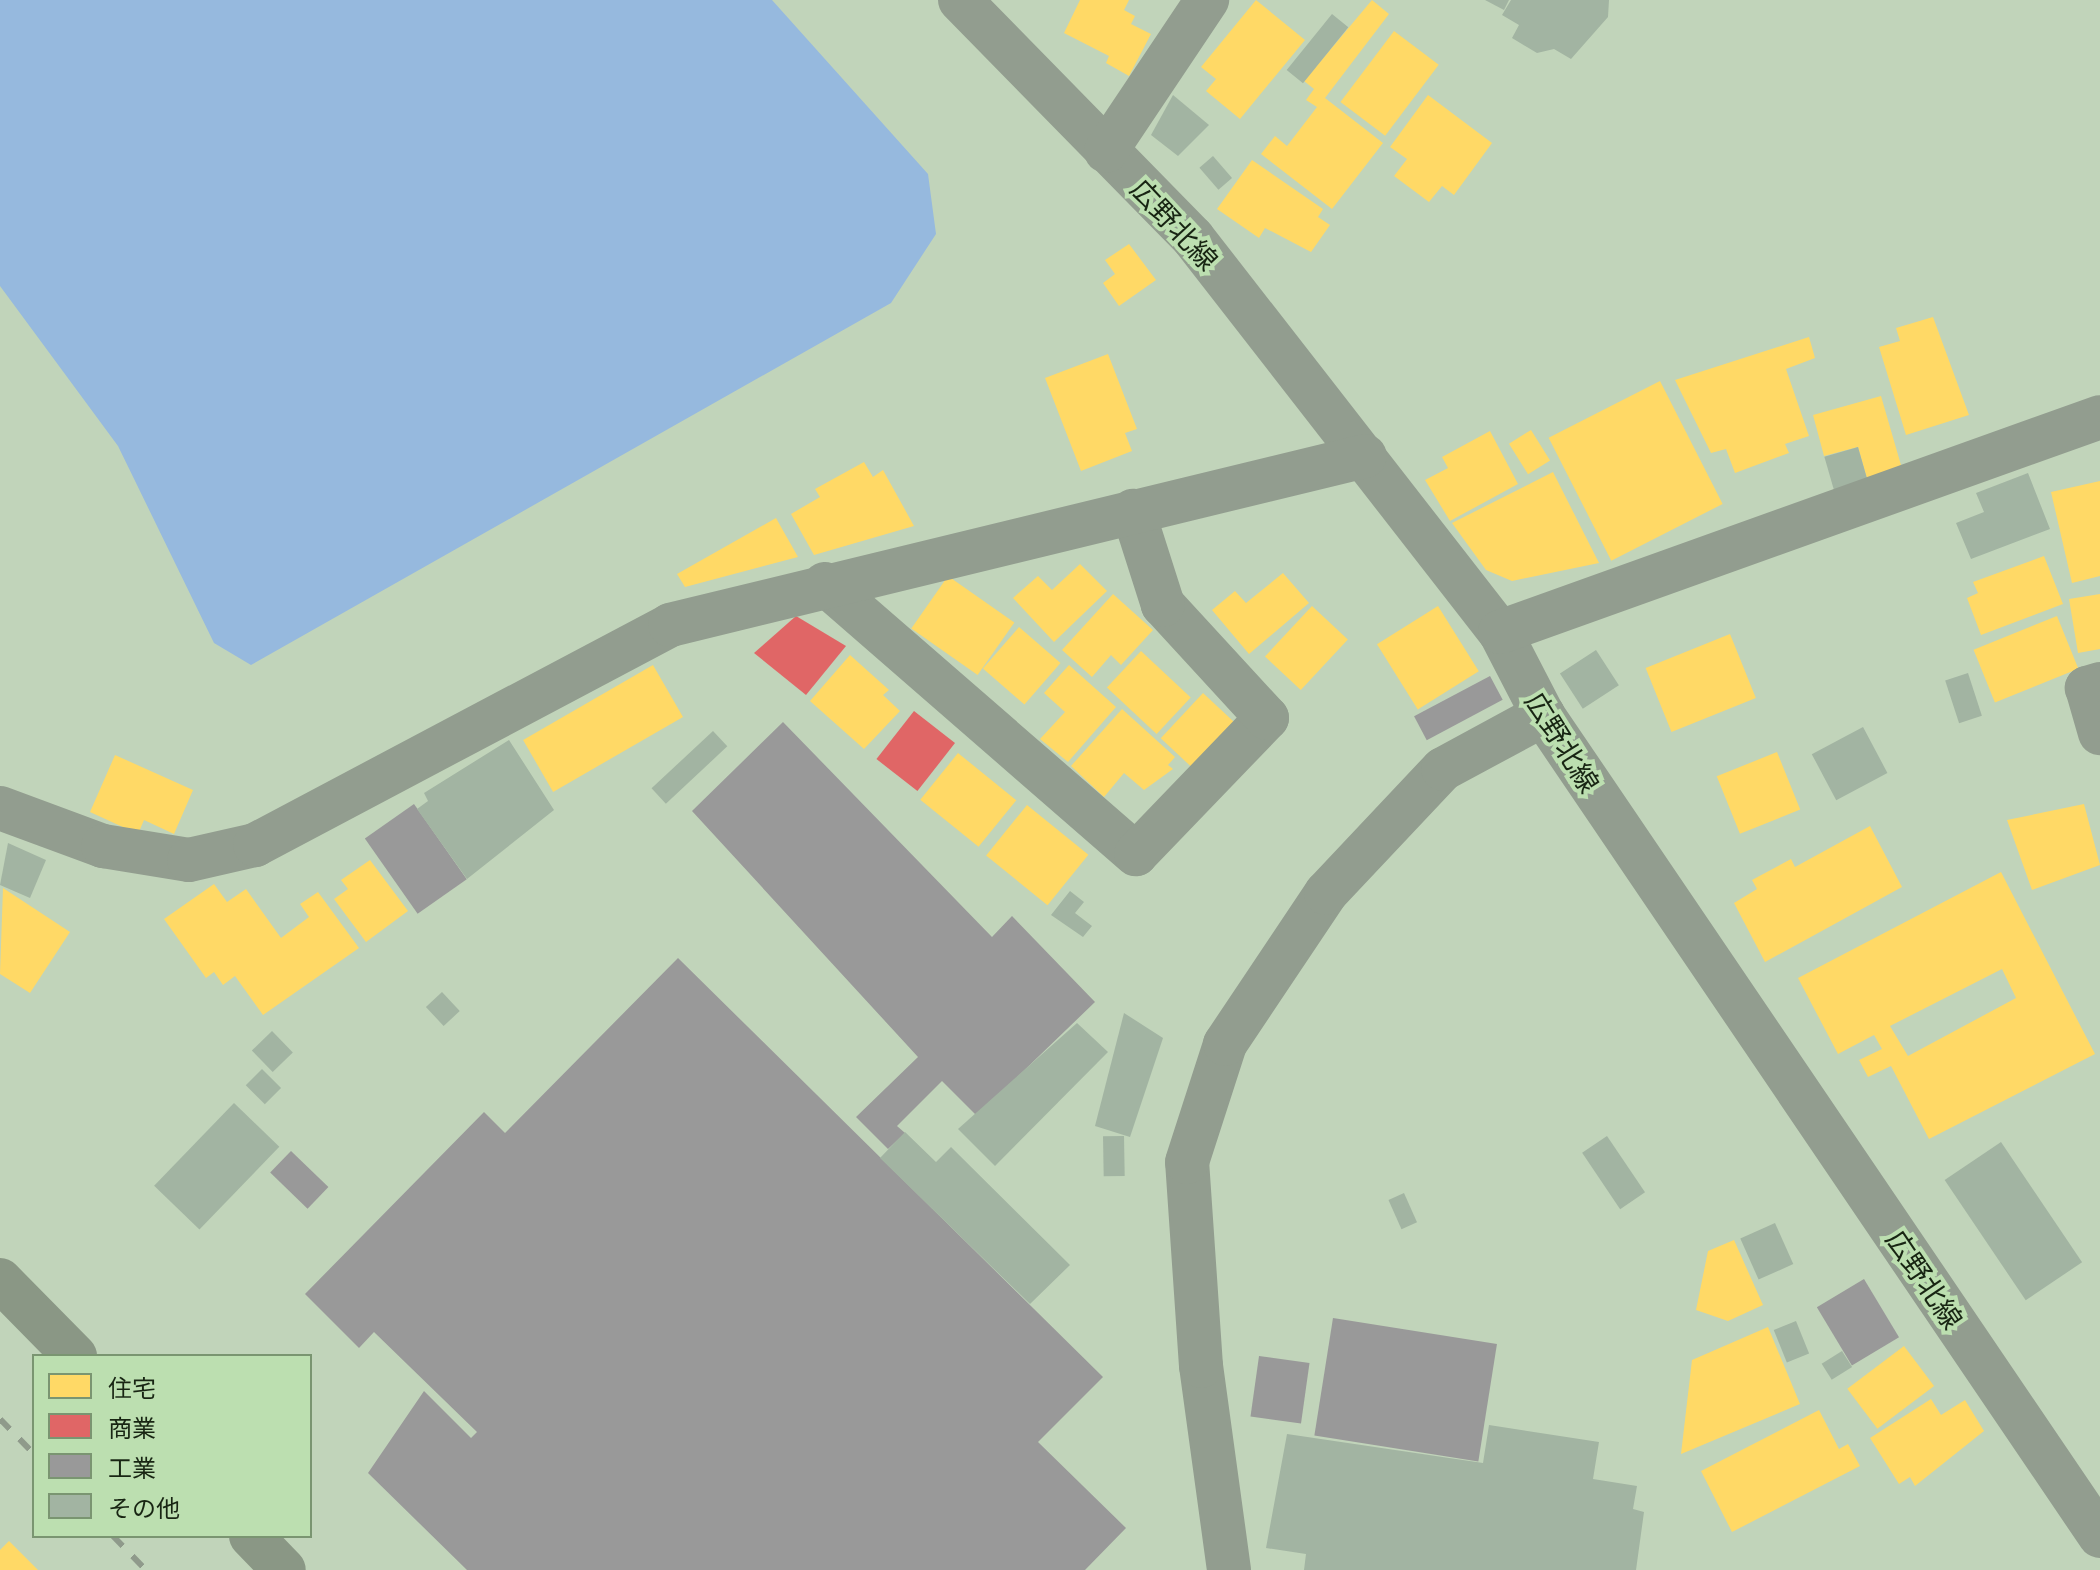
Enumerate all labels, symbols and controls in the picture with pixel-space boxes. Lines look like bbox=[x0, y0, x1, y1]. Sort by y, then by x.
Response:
street label: 広野北線 bbox=[1125, 172, 1225, 276]
street label: 広野北線 bbox=[1519, 686, 1607, 798]
street label: 広野北線 bbox=[1880, 1223, 1970, 1335]
legend bbox=[32, 1354, 312, 1538]
text: 住宅 bbox=[108, 1371, 156, 1404]
text: 商業 bbox=[108, 1411, 156, 1444]
text: 工業 bbox=[108, 1451, 156, 1484]
text: その他 bbox=[108, 1491, 180, 1524]

